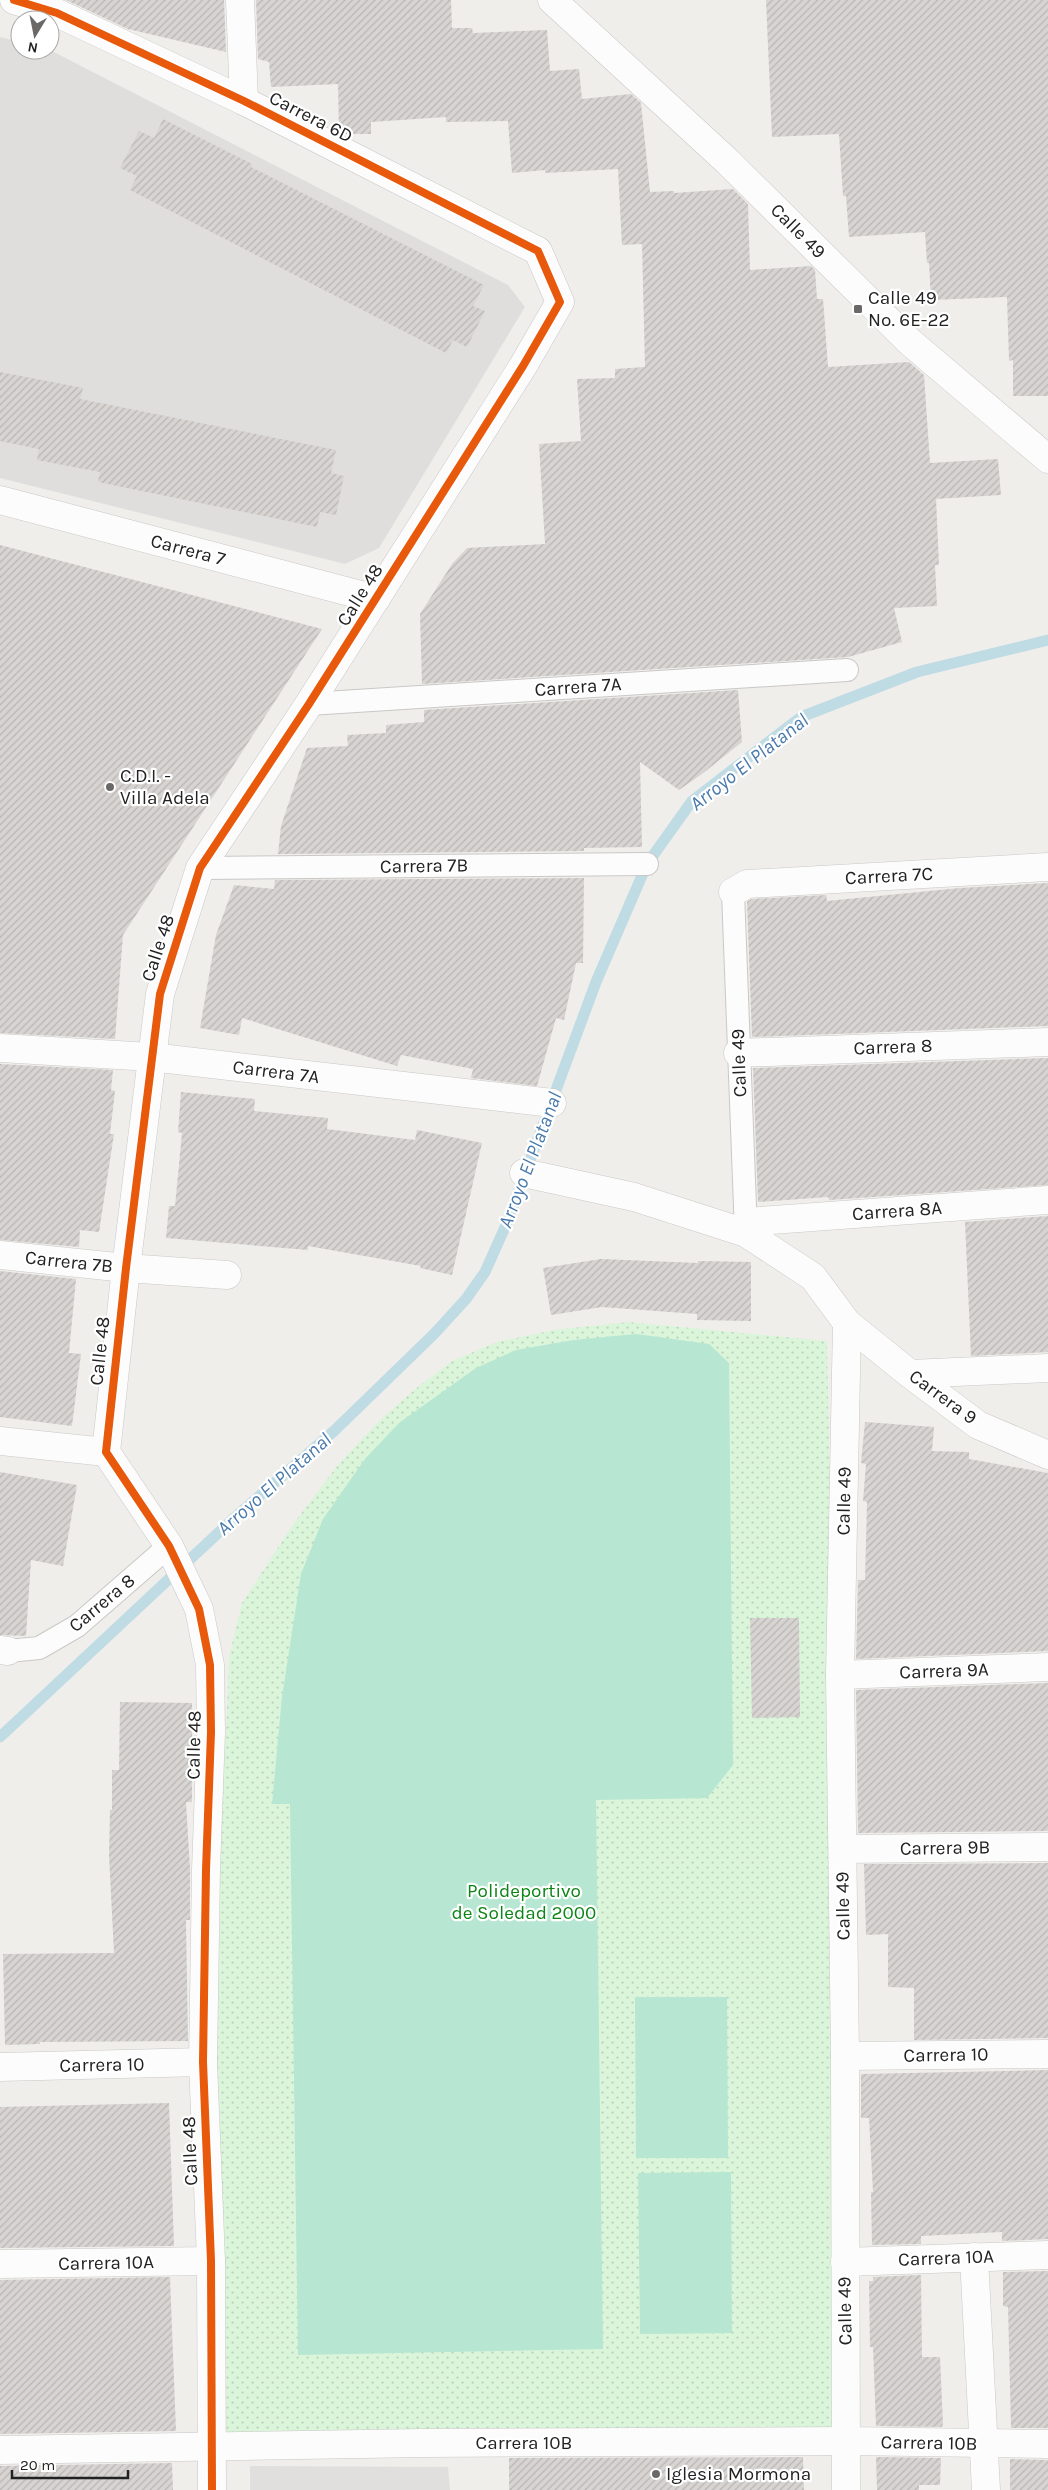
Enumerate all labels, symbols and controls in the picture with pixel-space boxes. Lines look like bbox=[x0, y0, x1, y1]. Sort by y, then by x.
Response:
north arrow bbox=[10, 10, 60, 60]
text: N bbox=[26, 38, 39, 57]
street label: Carrera 6D bbox=[266, 87, 356, 147]
street label: Calle 49 bbox=[766, 199, 830, 263]
place label: Calle 49 No. 6E-22 bbox=[868, 287, 949, 331]
marker: Calle 49 No. 6E-22 bbox=[852, 303, 864, 315]
street label: Carrera 7 bbox=[148, 529, 228, 571]
street label: Calle 48 bbox=[332, 560, 388, 630]
street label: Carrera 7A bbox=[534, 673, 622, 701]
water label: Arroyo El Platanal bbox=[685, 709, 813, 815]
place label: C.D.I. - Villa Adela bbox=[120, 765, 210, 809]
marker: C.D.I. - Villa Adela bbox=[104, 781, 116, 793]
street label: Carrera 7B bbox=[380, 854, 468, 878]
street label: Carrera 7C bbox=[844, 863, 934, 889]
street label: Calle 48 bbox=[137, 912, 179, 984]
street label: Calle 49 bbox=[727, 1028, 751, 1098]
street label: Carrera 8 bbox=[853, 1035, 933, 1059]
street label: Carrera 7A bbox=[231, 1056, 321, 1088]
water label: Arroyo El Platanal bbox=[493, 1089, 567, 1231]
street label: Carrera 8A bbox=[851, 1197, 943, 1225]
street label: Carrera 7B bbox=[24, 1246, 114, 1278]
street label: Calle 48 bbox=[85, 1315, 115, 1387]
street label: Carrera 9 bbox=[905, 1365, 981, 1429]
water label: Arroyo El Platanal bbox=[212, 1428, 336, 1540]
street label: Calle 49 bbox=[832, 1466, 856, 1536]
street label: Carrera 8 bbox=[65, 1569, 139, 1637]
street label: Carrera 9A bbox=[899, 1658, 989, 1684]
street label: Calle 48 bbox=[182, 1710, 206, 1780]
street label: Carrera 9B bbox=[900, 1836, 990, 1860]
street label: Calle 49 bbox=[831, 1871, 855, 1941]
park label: Polideportivo de Soledad 2000 bbox=[452, 1880, 596, 1924]
street label: Carrera 10 bbox=[903, 2043, 989, 2067]
street label: Carrera 10 bbox=[59, 2053, 145, 2077]
street label: Calle 48 bbox=[178, 2116, 202, 2186]
street label: Carrera 10A bbox=[898, 2245, 994, 2271]
street label: Carrera 10A bbox=[58, 2251, 154, 2275]
street label: Calle 49 bbox=[833, 2276, 857, 2346]
street label: Carrera 10B bbox=[880, 2431, 978, 2455]
street label: Carrera 10B bbox=[476, 2432, 572, 2454]
scale bar bbox=[12, 2448, 129, 2480]
text: 20 m bbox=[20, 2456, 55, 2474]
place label: Iglesia Mormona bbox=[666, 2463, 811, 2485]
marker: Iglesia Mormona bbox=[650, 2468, 662, 2480]

